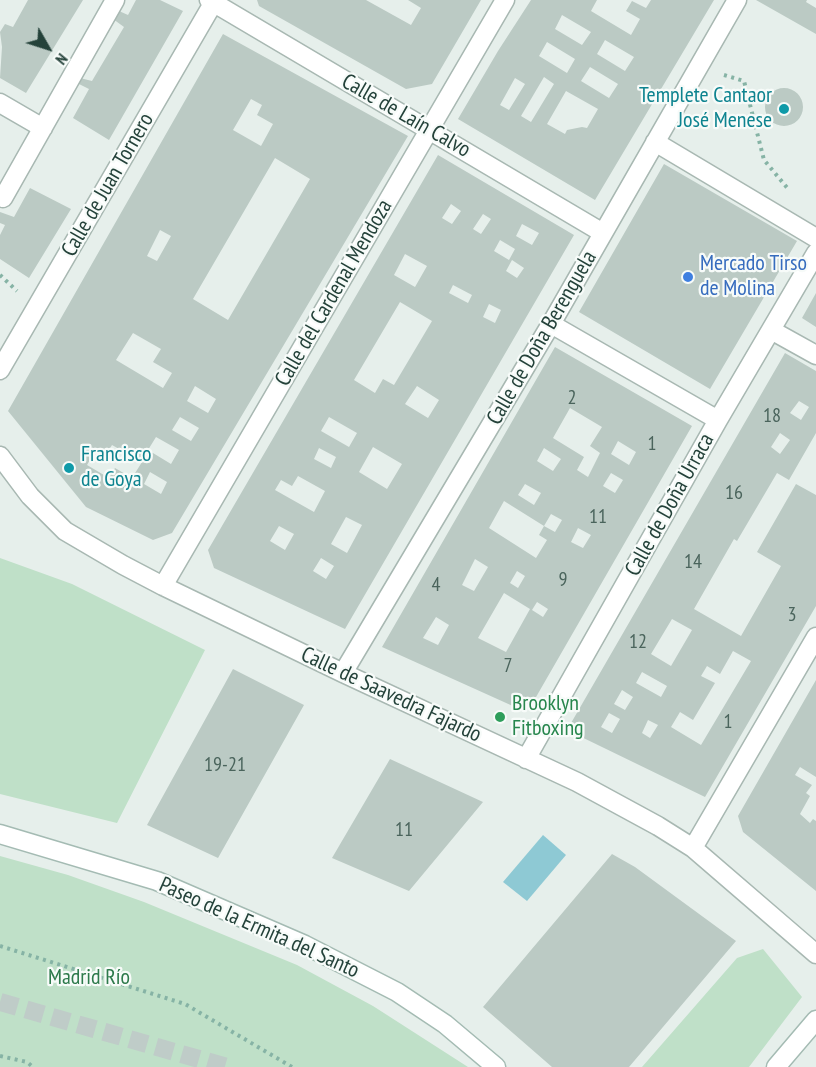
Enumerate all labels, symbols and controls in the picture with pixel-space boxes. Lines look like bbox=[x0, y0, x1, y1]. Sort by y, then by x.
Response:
north arrow bbox=[18, 18, 78, 78]
text: N bbox=[52, 50, 72, 69]
street label: Calle de Laín Calvo bbox=[337, 68, 475, 164]
place label: Templete Cantaor José Menese bbox=[639, 83, 772, 134]
marker: Templete Cantaor José Menese bbox=[777, 102, 791, 116]
street label: Calle de Juan Tornero bbox=[56, 109, 160, 261]
street label: Calle del Cardenal Mendoza bbox=[270, 195, 398, 391]
street label: Calle de Doña Berenguela bbox=[481, 246, 603, 430]
place label: Mercado Tirso de Molina bbox=[700, 251, 807, 302]
marker: Mercado Tirso de Molina bbox=[681, 270, 695, 284]
house number: 2 bbox=[568, 386, 576, 410]
house number: 18 bbox=[763, 404, 781, 428]
street label: Calle de Doña Urraca bbox=[620, 429, 720, 581]
house number: 1 bbox=[648, 432, 656, 456]
place label: Francisco de Goya bbox=[81, 442, 152, 494]
marker: Francisco de Goya bbox=[62, 461, 76, 475]
house number: 16 bbox=[725, 481, 743, 505]
house number: 11 bbox=[589, 505, 607, 529]
house number: 14 bbox=[684, 550, 702, 574]
house number: 9 bbox=[559, 568, 567, 592]
house number: 4 bbox=[432, 573, 440, 597]
house number: 3 bbox=[788, 603, 796, 627]
house number: 12 bbox=[629, 630, 647, 654]
street label: Calle de Saavedra Fajardo bbox=[297, 642, 485, 748]
house number: 7 bbox=[504, 654, 512, 678]
place label: Brooklyn Fitboxing bbox=[512, 691, 584, 742]
marker: Brooklyn Fitboxing bbox=[493, 710, 507, 724]
house number: 1 bbox=[724, 710, 732, 734]
house number: 19-21 bbox=[204, 753, 246, 777]
house number: 11 bbox=[395, 818, 413, 842]
street label: Paseo de la Ermita del Santo bbox=[155, 872, 363, 984]
park label: Madrid Río bbox=[48, 965, 130, 991]

